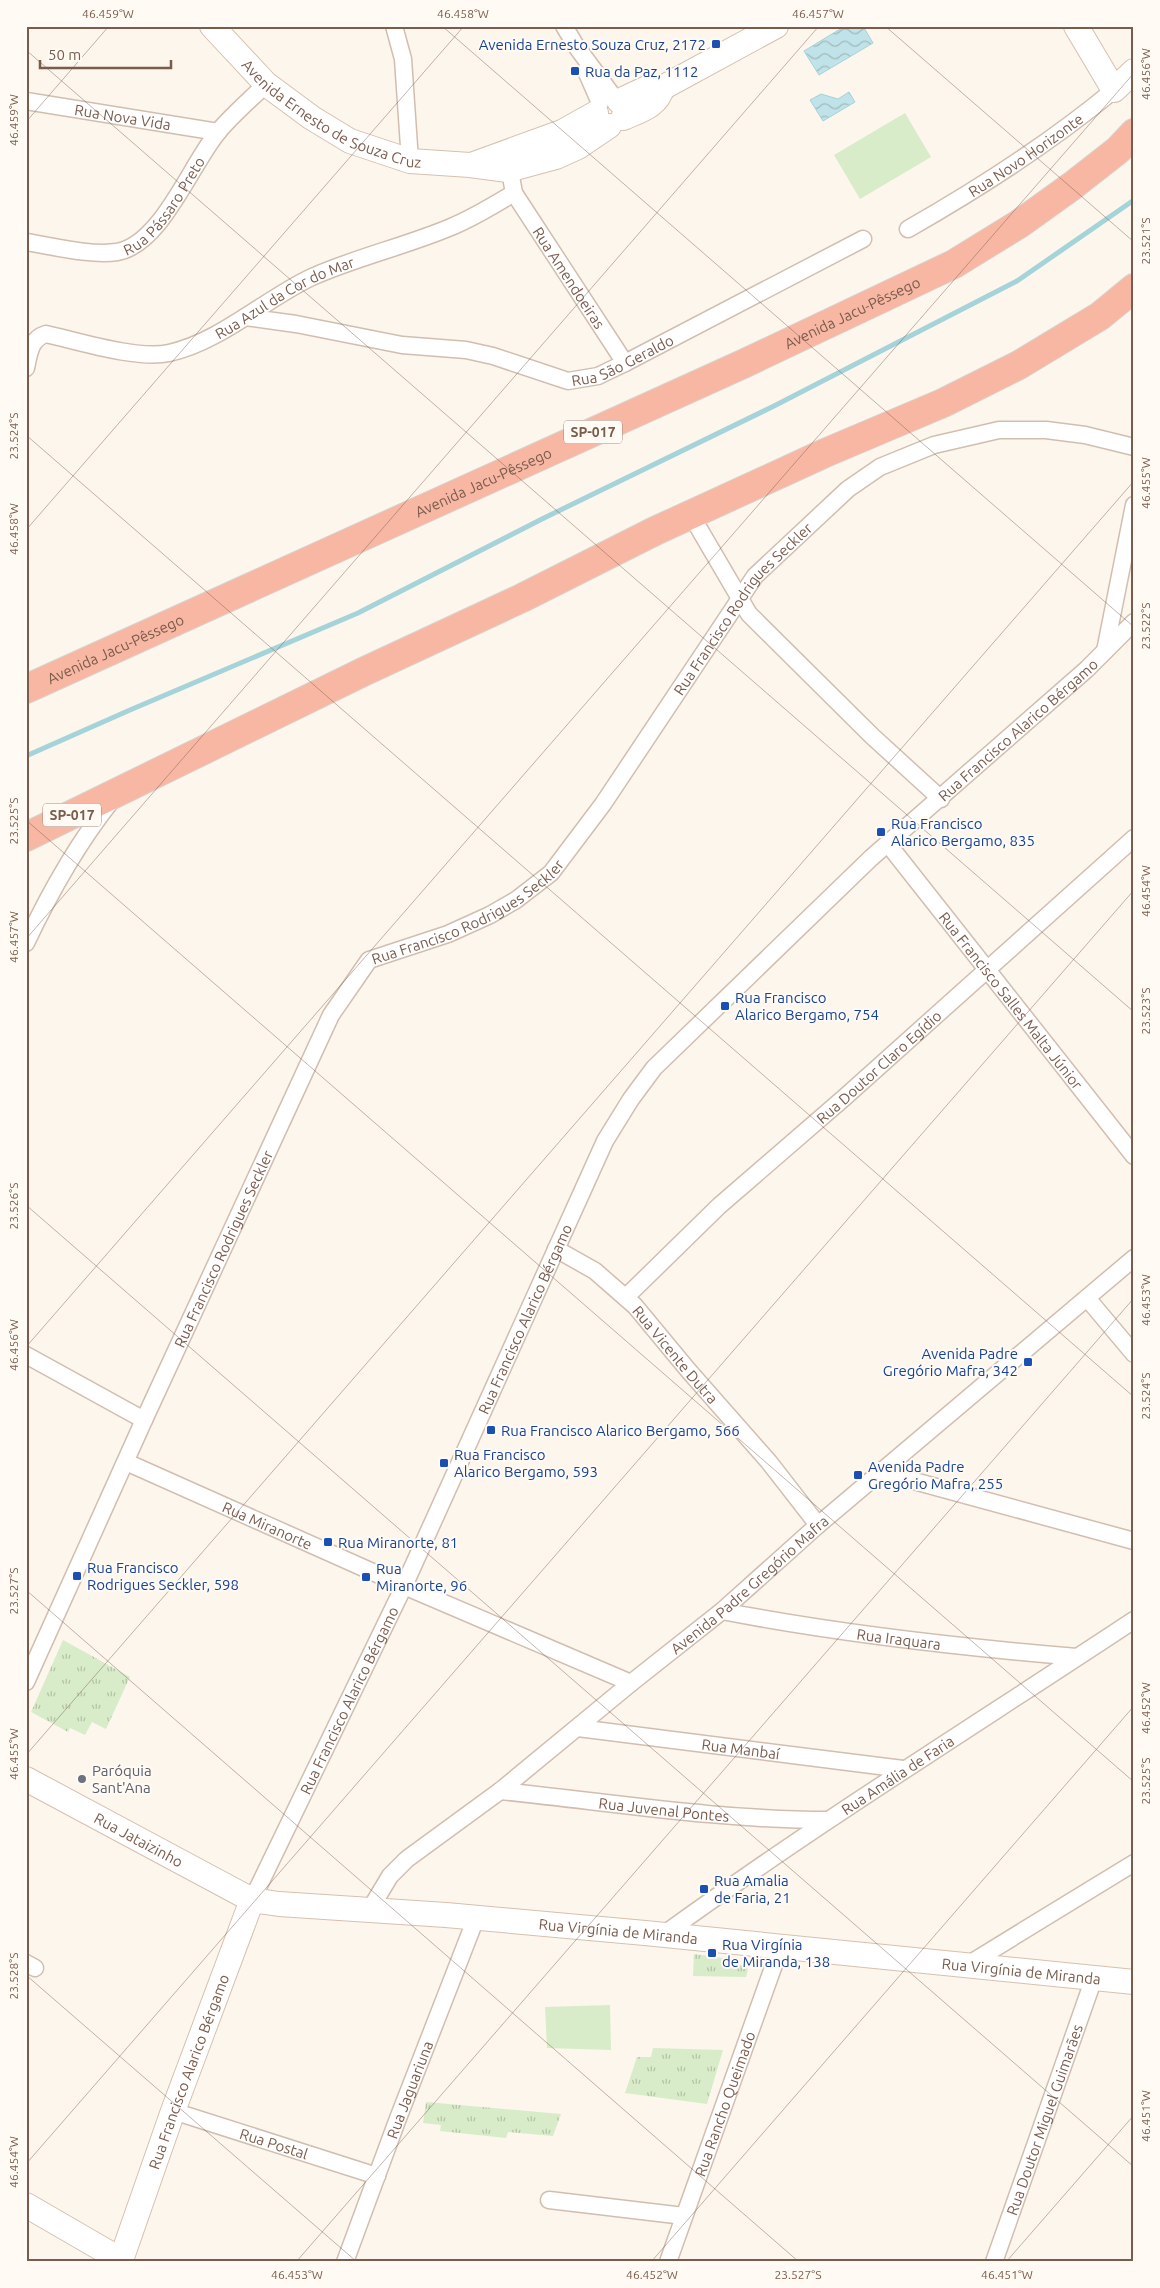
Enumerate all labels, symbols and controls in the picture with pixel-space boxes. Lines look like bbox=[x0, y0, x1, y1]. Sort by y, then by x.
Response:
text: 46.459°W bbox=[82, 7, 134, 20]
text: 46.458°W bbox=[437, 7, 489, 20]
text: 46.457°W bbox=[792, 7, 844, 20]
place label: Avenida Ernesto Souza Cruz, 2172 bbox=[479, 36, 706, 53]
scale bar bbox=[40, 38, 171, 70]
marker: Avenida Ernesto Souza Cruz, 2172 bbox=[710, 38, 722, 50]
text: 50 m bbox=[48, 46, 81, 63]
text: 46.456°W bbox=[1139, 48, 1152, 100]
street label: Avenida Ernesto de Souza Cruz bbox=[239, 56, 422, 170]
place label: Rua da Paz, 1112 bbox=[585, 63, 698, 80]
marker: Rua da Paz, 1112 bbox=[569, 65, 581, 77]
text: 46.459°W bbox=[7, 94, 20, 146]
street label: Rua Nova Vida bbox=[73, 100, 172, 133]
street label: Rua Novo Horizonte bbox=[965, 110, 1086, 200]
street label: Rua Pássaro Preto bbox=[120, 153, 208, 258]
text: 23.521°S bbox=[1139, 218, 1152, 264]
street label: Rua Amendoeiras bbox=[530, 223, 609, 332]
street label: Rua Azul da Cor do Mar bbox=[212, 253, 357, 342]
street label: Avenida Jacu-Pêssego bbox=[782, 273, 923, 352]
street label: Rua São Geraldo bbox=[570, 331, 676, 389]
text: 23.524°S bbox=[7, 413, 20, 459]
road number: SP-017 bbox=[564, 421, 622, 444]
street label: Avenida Jacu-Pêssego bbox=[412, 443, 554, 520]
text: 46.455°W bbox=[1139, 457, 1152, 509]
text: 46.458°W bbox=[7, 503, 20, 555]
street label: Rua Francisco Rodrigues Seckler bbox=[670, 519, 815, 698]
text: 23.522°S bbox=[1139, 603, 1152, 649]
street label: Avenida Jacu-Pêssego bbox=[44, 610, 186, 687]
street label: Rua Francisco Alarico Bérgamo bbox=[934, 655, 1101, 804]
text: 23.525°S bbox=[7, 798, 20, 844]
road number: SP-017 bbox=[43, 804, 101, 826]
place label: Rua Francisco Alarico Bergamo, 835 bbox=[891, 815, 1035, 849]
marker: Rua Francisco Alarico Bergamo, 835 bbox=[875, 826, 887, 838]
street label: Rua Francisco Rodrigues Seckler bbox=[369, 856, 567, 967]
text: 46.454°W bbox=[1139, 865, 1152, 917]
street label: Rua Francisco Salles Malta Júnior bbox=[936, 908, 1087, 1093]
text: 46.457°W bbox=[7, 911, 20, 963]
text: 23.523°S bbox=[1139, 988, 1152, 1034]
place label: Rua Francisco Alarico Bergamo, 754 bbox=[735, 989, 879, 1023]
marker: Rua Francisco Alarico Bergamo, 754 bbox=[719, 1000, 731, 1012]
street label: Rua Doutor Claro Egídio bbox=[813, 1007, 944, 1127]
street label: Rua Francisco Rodrigues Seckler bbox=[170, 1147, 276, 1350]
text: 23.526°S bbox=[7, 1183, 20, 1229]
street label: Rua Francisco Alarico Bérgamo bbox=[474, 1221, 575, 1416]
text: 46.453°W bbox=[1139, 1274, 1152, 1326]
street label: Rua Vicente Dutra bbox=[630, 1302, 722, 1407]
text: 46.456°W bbox=[7, 1319, 20, 1371]
place label: Avenida Padre Gregório Mafra, 342 bbox=[883, 1345, 1018, 1379]
marker: Avenida Padre Gregório Mafra, 342 bbox=[1022, 1356, 1034, 1368]
text: 23.524°S bbox=[1139, 1373, 1152, 1419]
place label: Rua Francisco Alarico Bergamo, 566 bbox=[501, 1422, 740, 1439]
marker: Rua Francisco Alarico Bergamo, 566 bbox=[485, 1424, 497, 1436]
place label: Rua Francisco Alarico Bergamo, 593 bbox=[454, 1446, 598, 1480]
marker: Rua Francisco Alarico Bergamo, 593 bbox=[438, 1457, 450, 1469]
place label: Avenida Padre Gregório Mafra, 255 bbox=[868, 1458, 1003, 1492]
marker: Avenida Padre Gregório Mafra, 255 bbox=[852, 1469, 864, 1481]
street label: Rua Miranorte bbox=[220, 1498, 315, 1553]
street label: Avenida Padre Gregório Mafra bbox=[667, 1512, 832, 1657]
place label: Rua Miranorte, 81 bbox=[338, 1534, 458, 1551]
marker: Rua Miranorte, 81 bbox=[322, 1536, 334, 1548]
place label: Rua Francisco Rodrigues Seckler, 598 bbox=[87, 1559, 239, 1593]
place label: Rua Miranorte, 96 bbox=[376, 1560, 467, 1594]
text: 23.527°S bbox=[7, 1568, 20, 1614]
marker: Rua Francisco Rodrigues Seckler, 598 bbox=[71, 1570, 83, 1582]
marker: Rua Miranorte, 96 bbox=[360, 1571, 372, 1583]
street label: Rua Francisco Alarico Bérgamo bbox=[296, 1604, 401, 1797]
street label: Rua Iraquara bbox=[856, 1625, 942, 1652]
text: 46.452°W bbox=[1139, 1682, 1152, 1734]
text: 46.455°W bbox=[7, 1728, 20, 1780]
street label: Rua Amália de Faria bbox=[838, 1732, 957, 1818]
street label: Rua Manbaí bbox=[701, 1735, 781, 1762]
text: 23.525°S bbox=[1139, 1758, 1152, 1804]
place label: Paróquia Sant'Ana bbox=[92, 1762, 152, 1796]
marker: Paróquia Sant'Ana bbox=[76, 1773, 88, 1785]
street label: Rua Juvenal Pontes bbox=[598, 1794, 730, 1824]
street label: Rua Jataizinho bbox=[92, 1809, 186, 1870]
place label: Rua Amalia de Faria, 21 bbox=[714, 1872, 791, 1906]
marker: Rua Amalia de Faria, 21 bbox=[698, 1883, 710, 1895]
street label: Rua Virgínia de Miranda bbox=[538, 1915, 699, 1947]
place label: Rua Virgínia de Miranda, 138 bbox=[722, 1936, 830, 1970]
marker: Rua Virgínia de Miranda, 138 bbox=[706, 1947, 718, 1959]
text: 23.528°S bbox=[7, 1953, 20, 1999]
street label: Rua Virgínia de Miranda bbox=[941, 1954, 1102, 1987]
street label: Rua Francisco Alarico Bérgamo bbox=[145, 1972, 232, 2171]
street label: Rua Doutor Miguel Guimarães bbox=[1003, 2022, 1086, 2217]
street label: Rua Rancho Queimado bbox=[691, 2029, 758, 2179]
street label: Rua Jaguariuna bbox=[383, 2038, 436, 2141]
text: 46.451°W bbox=[1139, 2090, 1152, 2142]
street label: Rua Postal bbox=[238, 2124, 310, 2162]
text: 46.454°W bbox=[7, 2136, 20, 2188]
text: 46.453°W bbox=[271, 2268, 323, 2281]
text: 46.452°W bbox=[626, 2268, 678, 2281]
text: 23.527°S bbox=[775, 2268, 821, 2281]
text: 46.451°W bbox=[981, 2268, 1033, 2281]

